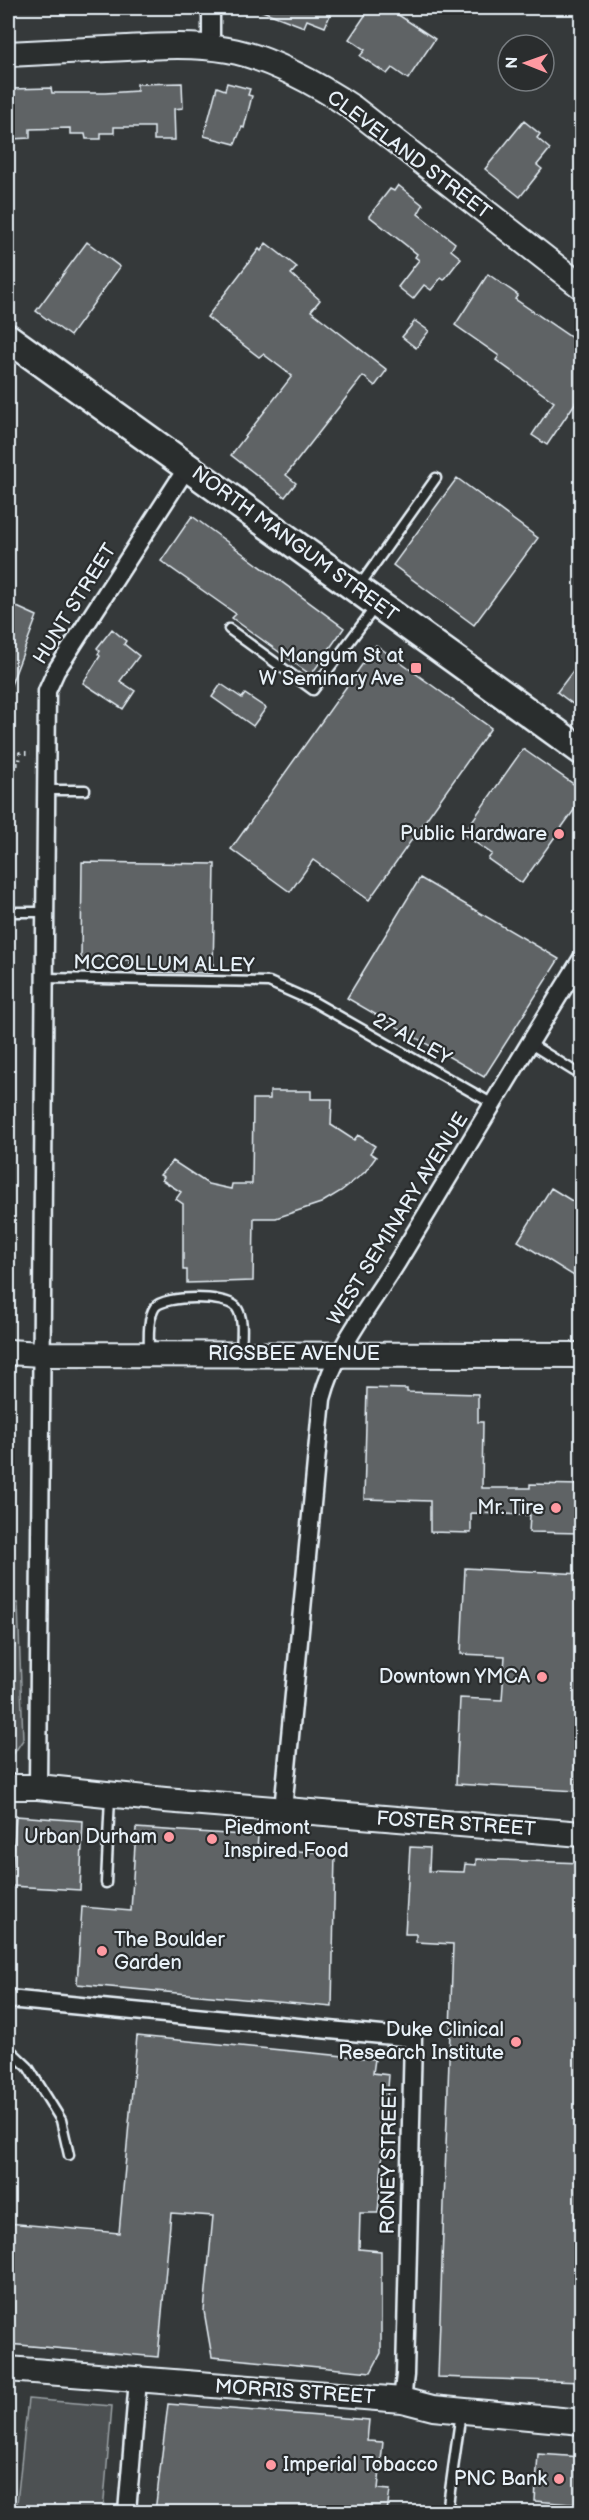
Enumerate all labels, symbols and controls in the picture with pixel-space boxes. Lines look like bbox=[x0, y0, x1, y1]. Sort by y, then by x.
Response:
north arrow bbox=[496, 33, 556, 93]
text: N bbox=[503, 57, 522, 69]
street label: CLEVELAND STREET bbox=[322, 85, 496, 225]
street label: NORTH MANGUM STREET bbox=[187, 461, 403, 627]
street label: HUNT STREET bbox=[28, 539, 122, 669]
place label: Mangum St at W Seminary Ave bbox=[259, 644, 404, 691]
marker: Mangum St at W Seminary Ave bbox=[409, 661, 423, 675]
place label: Public Hardware bbox=[400, 822, 547, 846]
marker: Public Hardware bbox=[552, 827, 566, 841]
street label: MCCOLLUM ALLEY bbox=[73, 950, 255, 978]
street label: 27 ALLEY bbox=[369, 1008, 456, 1070]
street label: WEST SEMINARY AVENUE bbox=[323, 1108, 473, 1330]
street label: RIGSBEE AVENUE bbox=[208, 1342, 380, 1366]
place label: Mr. Tire bbox=[477, 1496, 544, 1520]
marker: Mr. Tire bbox=[549, 1501, 563, 1515]
place label: Downtown YMCA bbox=[379, 1665, 531, 1689]
marker: Downtown YMCA bbox=[535, 1670, 549, 1684]
street label: FOSTER STREET bbox=[376, 1806, 536, 1842]
place label: Piedmont Inspired Food bbox=[224, 1816, 349, 1863]
place label: Urban Durham bbox=[24, 1825, 157, 1849]
marker: Urban Durham bbox=[162, 1830, 176, 1844]
marker: Piedmont Inspired Food bbox=[205, 1832, 219, 1846]
place label: The Boulder Garden bbox=[114, 1928, 225, 1975]
marker: The Boulder Garden bbox=[95, 1944, 109, 1958]
place label: Duke Clinical Research Institute bbox=[338, 2018, 504, 2065]
marker: Duke Clinical Research Institute bbox=[509, 2035, 523, 2049]
street label: RONEY STREET bbox=[376, 2083, 402, 2235]
street label: MORRIS STREET bbox=[214, 2374, 376, 2410]
place label: Imperial Tobacco bbox=[283, 2453, 438, 2477]
marker: Imperial Tobacco bbox=[264, 2458, 278, 2472]
place label: PNC Bank bbox=[454, 2467, 547, 2491]
marker: PNC Bank bbox=[552, 2472, 566, 2486]

